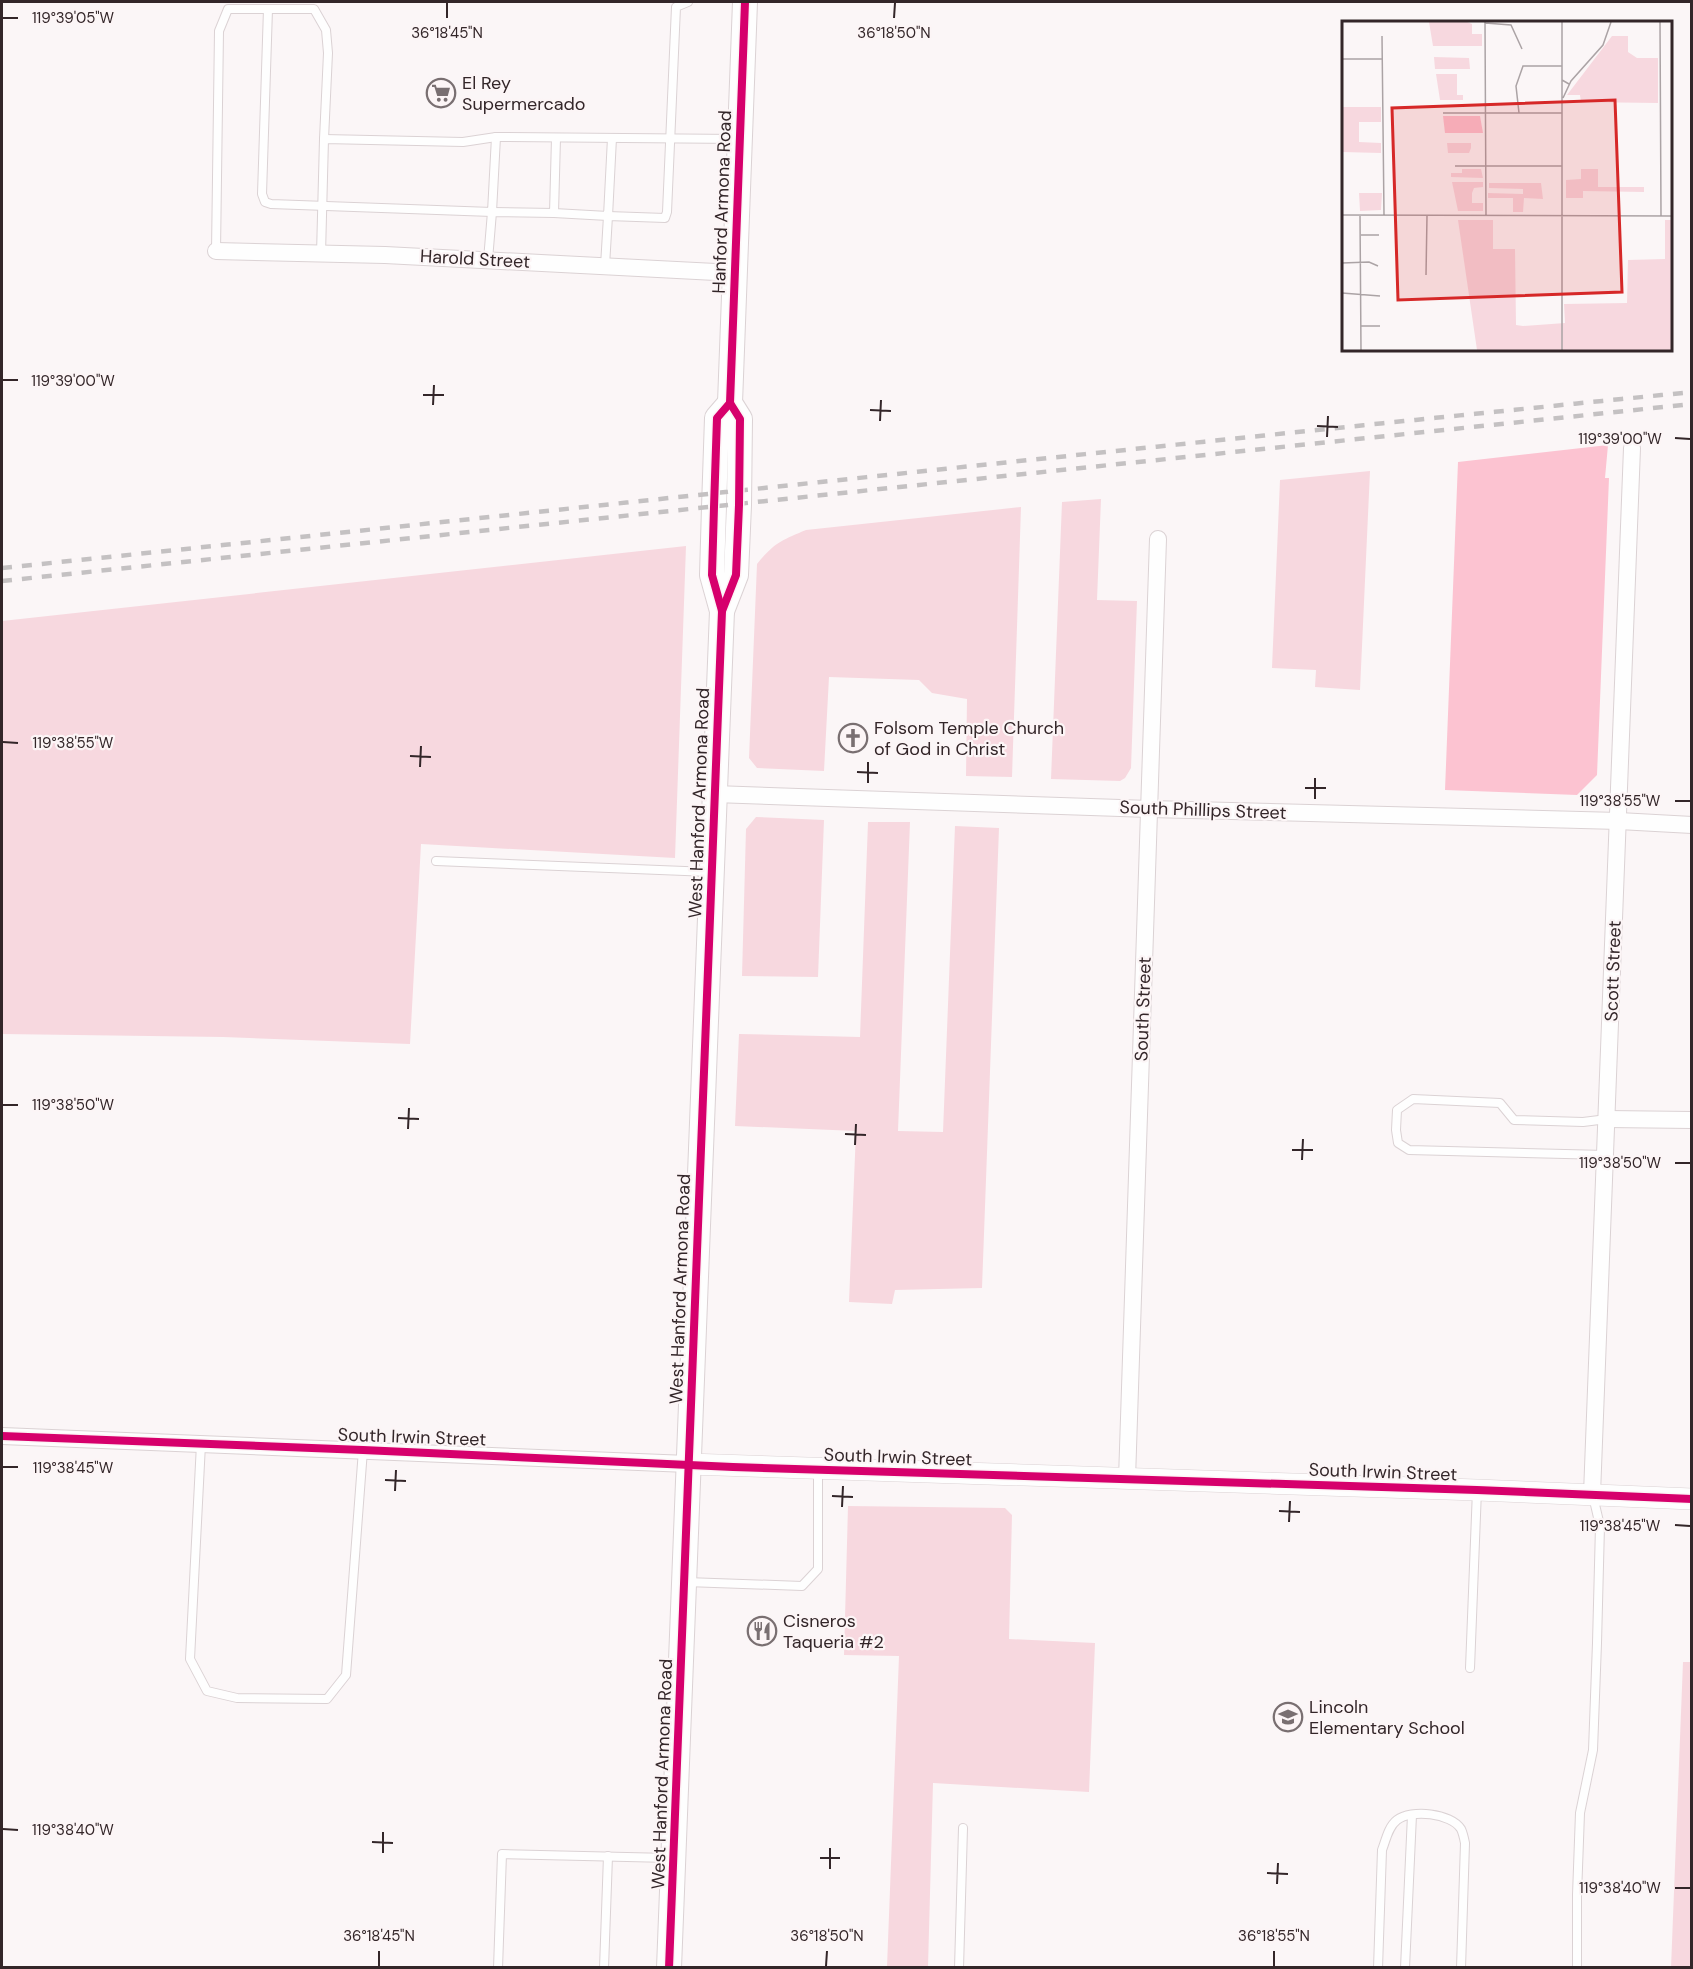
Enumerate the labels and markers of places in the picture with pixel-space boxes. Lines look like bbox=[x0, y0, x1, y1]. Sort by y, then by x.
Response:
place label: El Rey Supermercado bbox=[462, 71, 586, 116]
supermarket icon: El Rey Supermercado bbox=[425, 77, 457, 109]
place label: Folsom Temple Church of God in Christ bbox=[874, 716, 1064, 761]
church icon: Folsom Temple Church of God in Christ bbox=[837, 722, 869, 754]
place label: Cisneros Taqueria #2 bbox=[783, 1609, 884, 1654]
restaurant icon: Cisneros Taqueria #2 bbox=[746, 1615, 778, 1647]
place label: Lincoln Elementary School bbox=[1309, 1695, 1465, 1740]
school or university icon: Lincoln Elementary School bbox=[1272, 1701, 1304, 1733]

